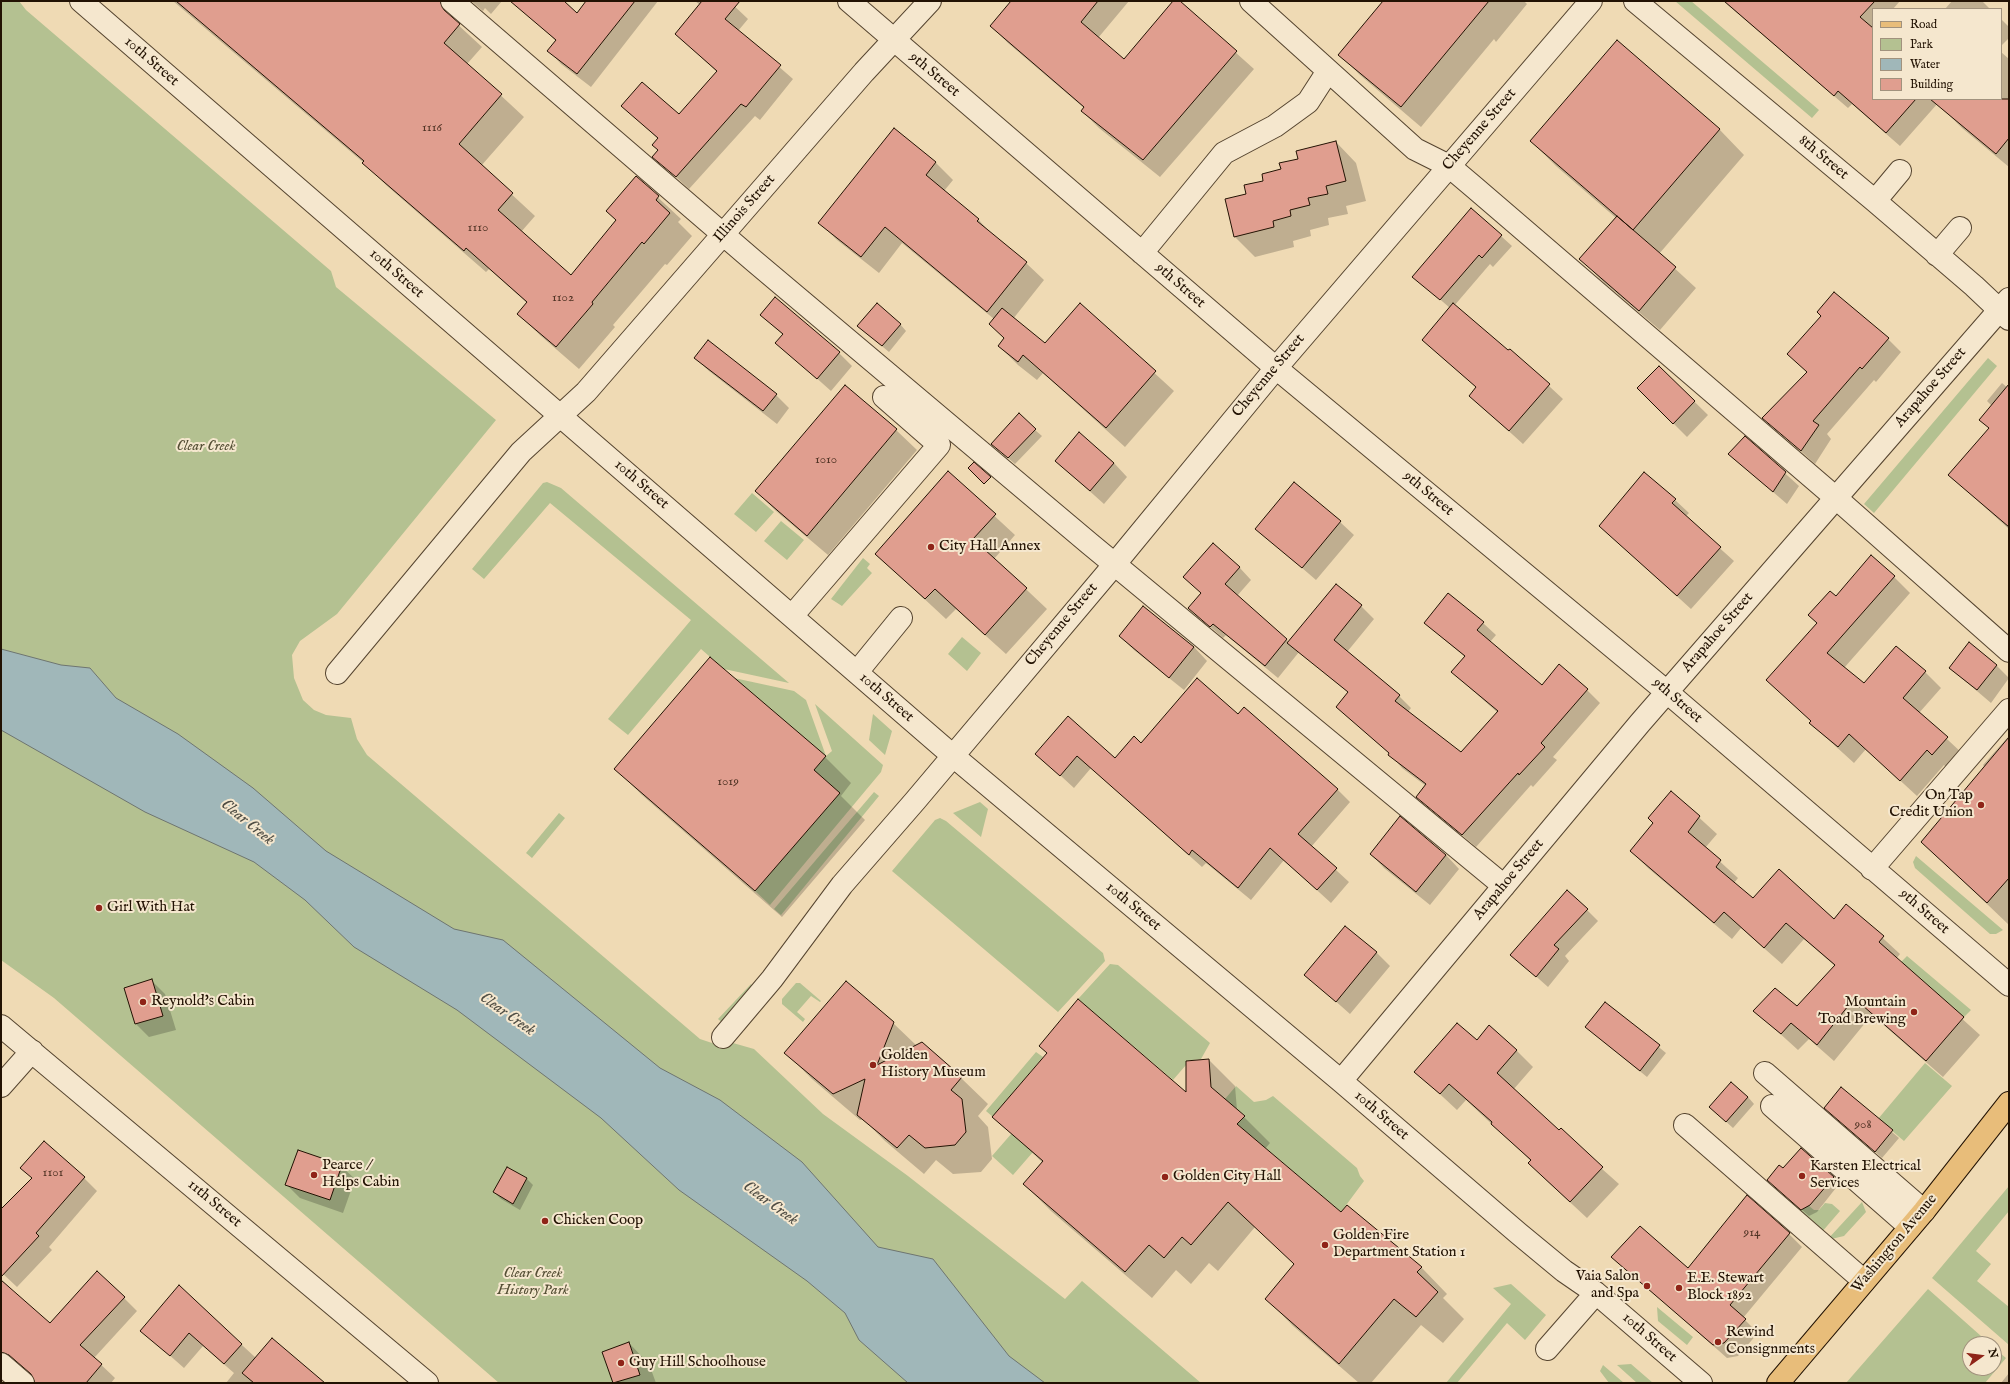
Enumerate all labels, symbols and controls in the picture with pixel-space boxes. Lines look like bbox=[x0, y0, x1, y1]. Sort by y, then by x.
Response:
legend bbox=[1872, 8, 2002, 100]
text: Road bbox=[1910, 17, 1937, 32]
street label: 10th Street bbox=[120, 33, 182, 91]
text: Park bbox=[1910, 37, 1933, 52]
street label: 9th Street bbox=[905, 49, 963, 101]
text: Water bbox=[1910, 57, 1940, 72]
text: Building bbox=[1910, 77, 1953, 92]
street label: Cheyenne Street bbox=[1439, 85, 1521, 175]
house number: 1116 bbox=[422, 120, 442, 136]
street label: 8th Street bbox=[1794, 132, 1852, 184]
street label: Illinois Street bbox=[710, 171, 780, 247]
house number: 1110 bbox=[468, 220, 488, 236]
street label: 10th Street bbox=[365, 245, 427, 303]
street label: 9th Street bbox=[1151, 259, 1209, 313]
house number: 1102 bbox=[552, 290, 574, 306]
street label: Cheyenne Street bbox=[1229, 331, 1309, 421]
street label: Arapahoe Street bbox=[1891, 344, 1971, 432]
park label: Clear Creek bbox=[176, 438, 236, 456]
house number: 1010 bbox=[815, 452, 837, 468]
street label: 10th Street bbox=[610, 456, 672, 514]
street label: 9th Street bbox=[1399, 468, 1457, 520]
place label: City Hall Annex bbox=[939, 538, 1041, 556]
marker: City Hall Annex bbox=[926, 542, 936, 552]
street label: Cheyenne Street bbox=[1022, 580, 1102, 670]
street label: Arapahoe Street bbox=[1678, 589, 1758, 677]
street label: 10th Street bbox=[855, 669, 917, 727]
street label: 9th Street bbox=[1648, 674, 1706, 728]
house number: 1019 bbox=[717, 774, 739, 790]
place label: On Tap Credit Union bbox=[1889, 787, 1973, 822]
water label: Clear Creek bbox=[216, 796, 278, 850]
marker: On Tap Credit Union bbox=[1976, 800, 1986, 810]
street label: Arapahoe Street bbox=[1470, 836, 1548, 924]
street label: 10th Street bbox=[1102, 879, 1164, 935]
street label: 9th Street bbox=[1895, 885, 1953, 939]
place label: Girl With Hat bbox=[107, 899, 195, 917]
marker: Girl With Hat bbox=[94, 903, 104, 913]
water label: Clear Creek bbox=[476, 989, 538, 1041]
place label: Reynold's Cabin bbox=[151, 993, 254, 1011]
place label: Mountain Toad Brewing bbox=[1818, 994, 1906, 1029]
marker: Reynold's Cabin bbox=[138, 997, 148, 1007]
marker: Mountain Toad Brewing bbox=[1909, 1007, 1919, 1017]
place label: Golden History Museum bbox=[881, 1047, 986, 1082]
marker: Golden History Museum bbox=[868, 1060, 878, 1070]
street label: 10th Street bbox=[1350, 1087, 1412, 1145]
house number: 908 bbox=[1854, 1117, 1872, 1133]
place label: Pearce / Helps Cabin bbox=[322, 1157, 400, 1192]
place label: Karsten Electrical Services bbox=[1810, 1158, 1921, 1193]
house number: 1101 bbox=[43, 1165, 63, 1181]
place label: Golden City Hall bbox=[1173, 1168, 1281, 1186]
marker: Pearce / Helps Cabin bbox=[309, 1170, 319, 1180]
marker: Karsten Electrical Services bbox=[1797, 1171, 1807, 1181]
marker: Golden City Hall bbox=[1160, 1172, 1170, 1182]
street label: 11th Street bbox=[183, 1176, 245, 1232]
water label: Clear Creek bbox=[739, 1178, 801, 1230]
street label: Washington Avenue bbox=[1848, 1191, 1942, 1297]
place label: Chicken Coop bbox=[553, 1212, 643, 1230]
marker: Chicken Coop bbox=[540, 1216, 550, 1226]
house number: 914 bbox=[1744, 1225, 1760, 1241]
place label: Golden Fire Department Station 1 bbox=[1333, 1227, 1465, 1262]
marker: Golden Fire Department Station 1 bbox=[1320, 1240, 1330, 1250]
park label: Clear Creek History Park bbox=[497, 1265, 569, 1300]
place label: Vaia Salon and Spa bbox=[1576, 1268, 1639, 1303]
place label: E.E. Stewart Block 1892 bbox=[1687, 1270, 1764, 1305]
marker: Vaia Salon and Spa bbox=[1642, 1281, 1652, 1291]
marker: E.E. Stewart Block 1892 bbox=[1674, 1283, 1684, 1293]
street label: 10th Street bbox=[1618, 1309, 1680, 1367]
place label: Rewind Consignments bbox=[1726, 1324, 1815, 1359]
north arrow bbox=[1962, 1336, 2002, 1376]
marker: Rewind Consignments bbox=[1713, 1337, 1723, 1347]
text: N bbox=[1985, 1347, 2001, 1360]
place label: Guy Hill Schoolhouse bbox=[629, 1354, 766, 1372]
marker: Guy Hill Schoolhouse bbox=[616, 1358, 626, 1368]

